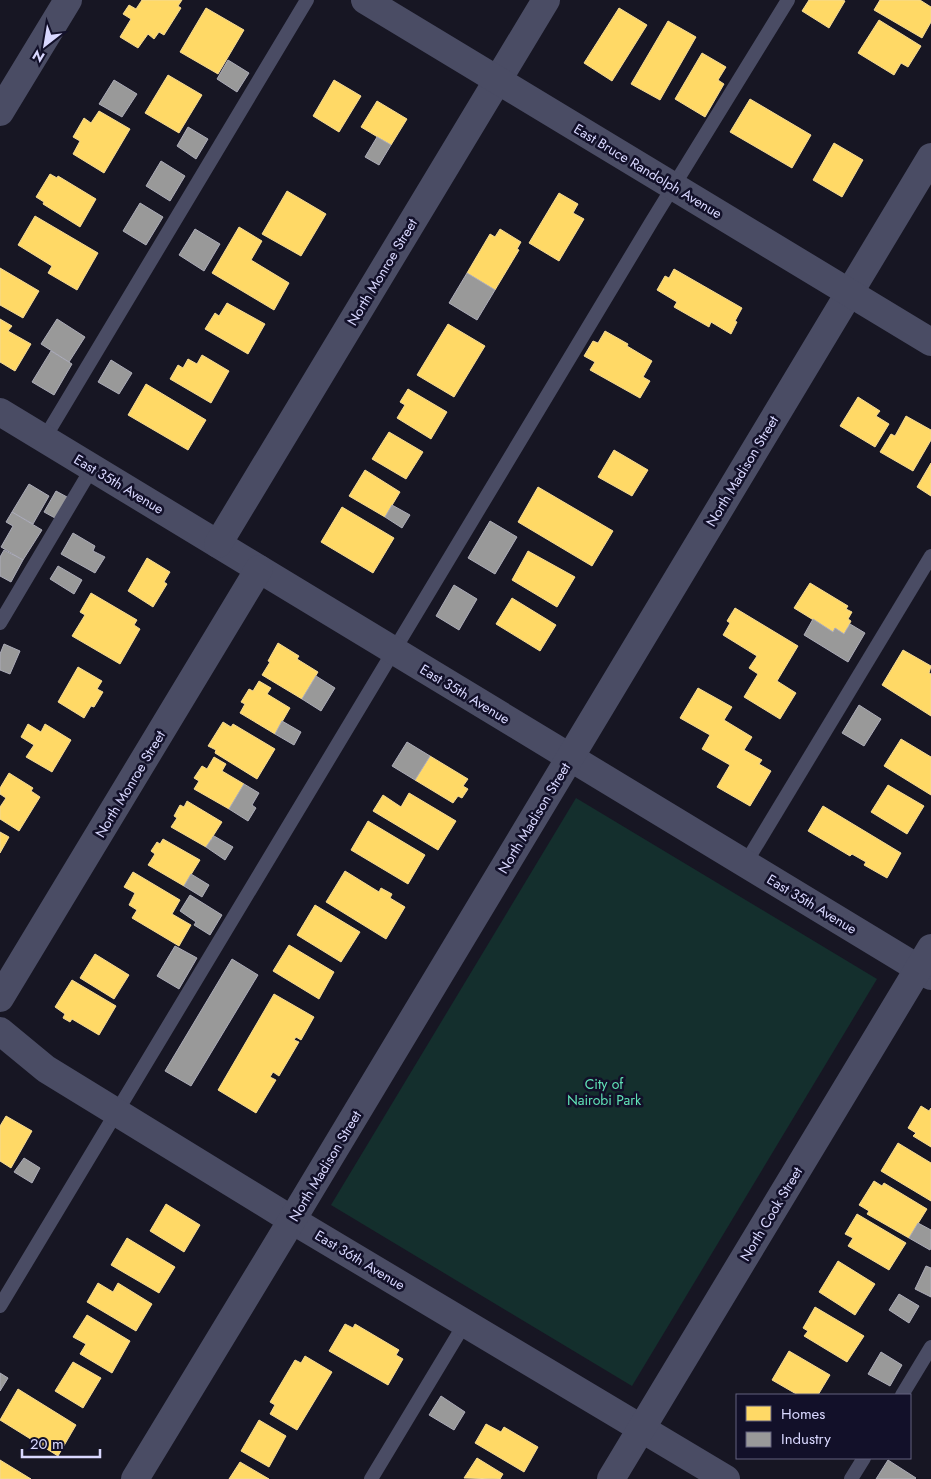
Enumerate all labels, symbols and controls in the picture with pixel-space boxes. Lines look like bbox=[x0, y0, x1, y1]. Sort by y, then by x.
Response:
north arrow bbox=[20, 20, 70, 70]
text: N bbox=[28, 45, 48, 68]
street label: East Bruce Randolph Avenue bbox=[570, 119, 726, 223]
street label: North Monroe Street bbox=[342, 214, 422, 329]
street label: North Madison Street bbox=[701, 411, 783, 530]
street label: East 35th Avenue bbox=[70, 449, 168, 519]
street label: East 35th Avenue bbox=[416, 659, 514, 729]
street label: North Monroe Street bbox=[90, 726, 170, 841]
street label: North Madison Street bbox=[493, 758, 575, 877]
street label: East 35th Avenue bbox=[763, 869, 861, 939]
park label: City of Nairobi Park bbox=[567, 1074, 642, 1110]
street label: North Madison Street bbox=[284, 1106, 366, 1225]
street label: North Cook Street bbox=[735, 1163, 807, 1265]
street label: East 36th Avenue bbox=[311, 1225, 409, 1295]
legend bbox=[736, 1394, 911, 1459]
text: Homes bbox=[781, 1403, 825, 1425]
scale bar bbox=[22, 1426, 100, 1458]
text: Industry bbox=[781, 1428, 831, 1450]
text: 20 m bbox=[30, 1433, 64, 1455]

